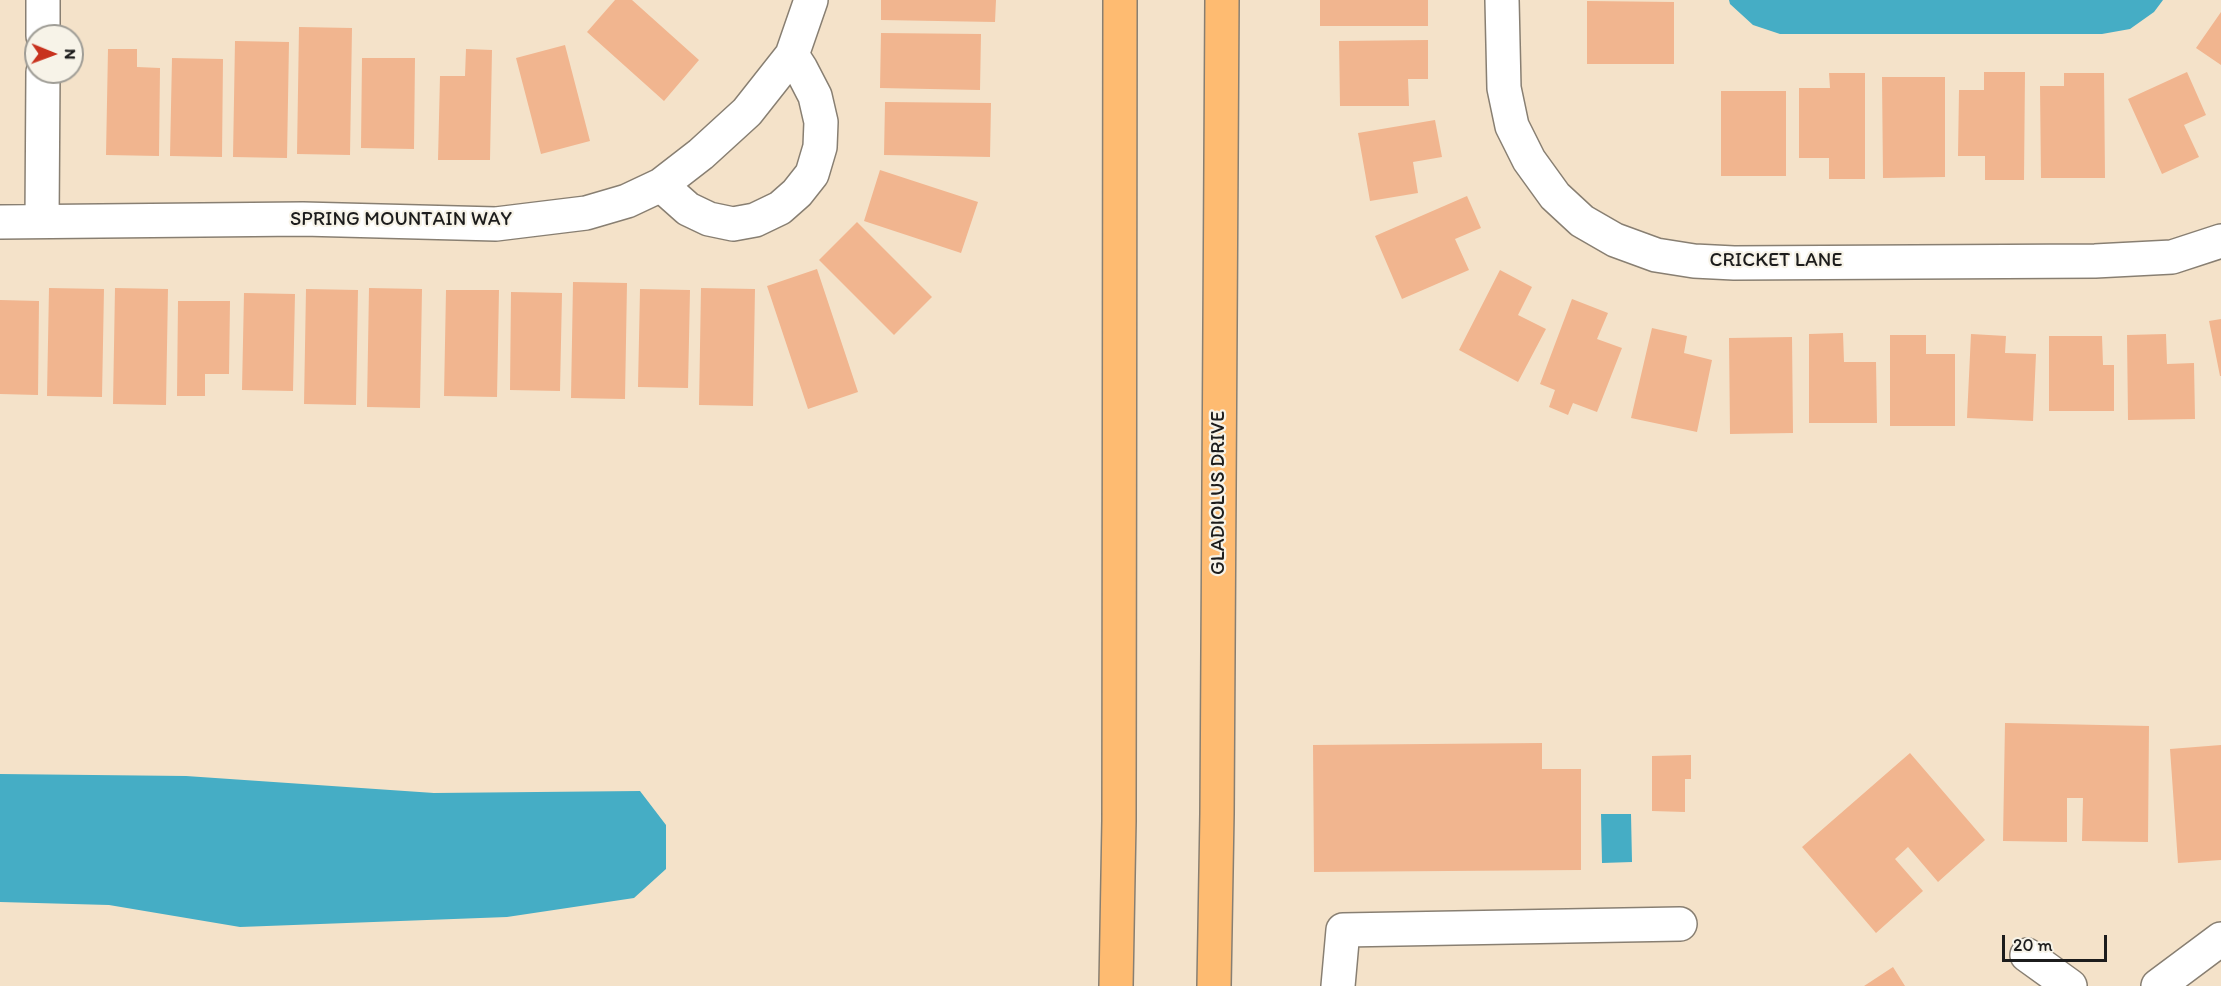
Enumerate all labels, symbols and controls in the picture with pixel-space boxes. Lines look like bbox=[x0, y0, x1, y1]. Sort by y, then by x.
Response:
north arrow bbox=[24, 24, 84, 84]
text: N bbox=[61, 49, 80, 60]
street label: SPRING MOUNTAIN WAY bbox=[290, 208, 512, 232]
street label: CRICKET LANE bbox=[1710, 249, 1842, 273]
street label: GLADIOLUS DRIVE bbox=[1207, 411, 1231, 575]
scale bar bbox=[2005, 923, 2110, 961]
text: 20 m bbox=[2013, 934, 2053, 956]

